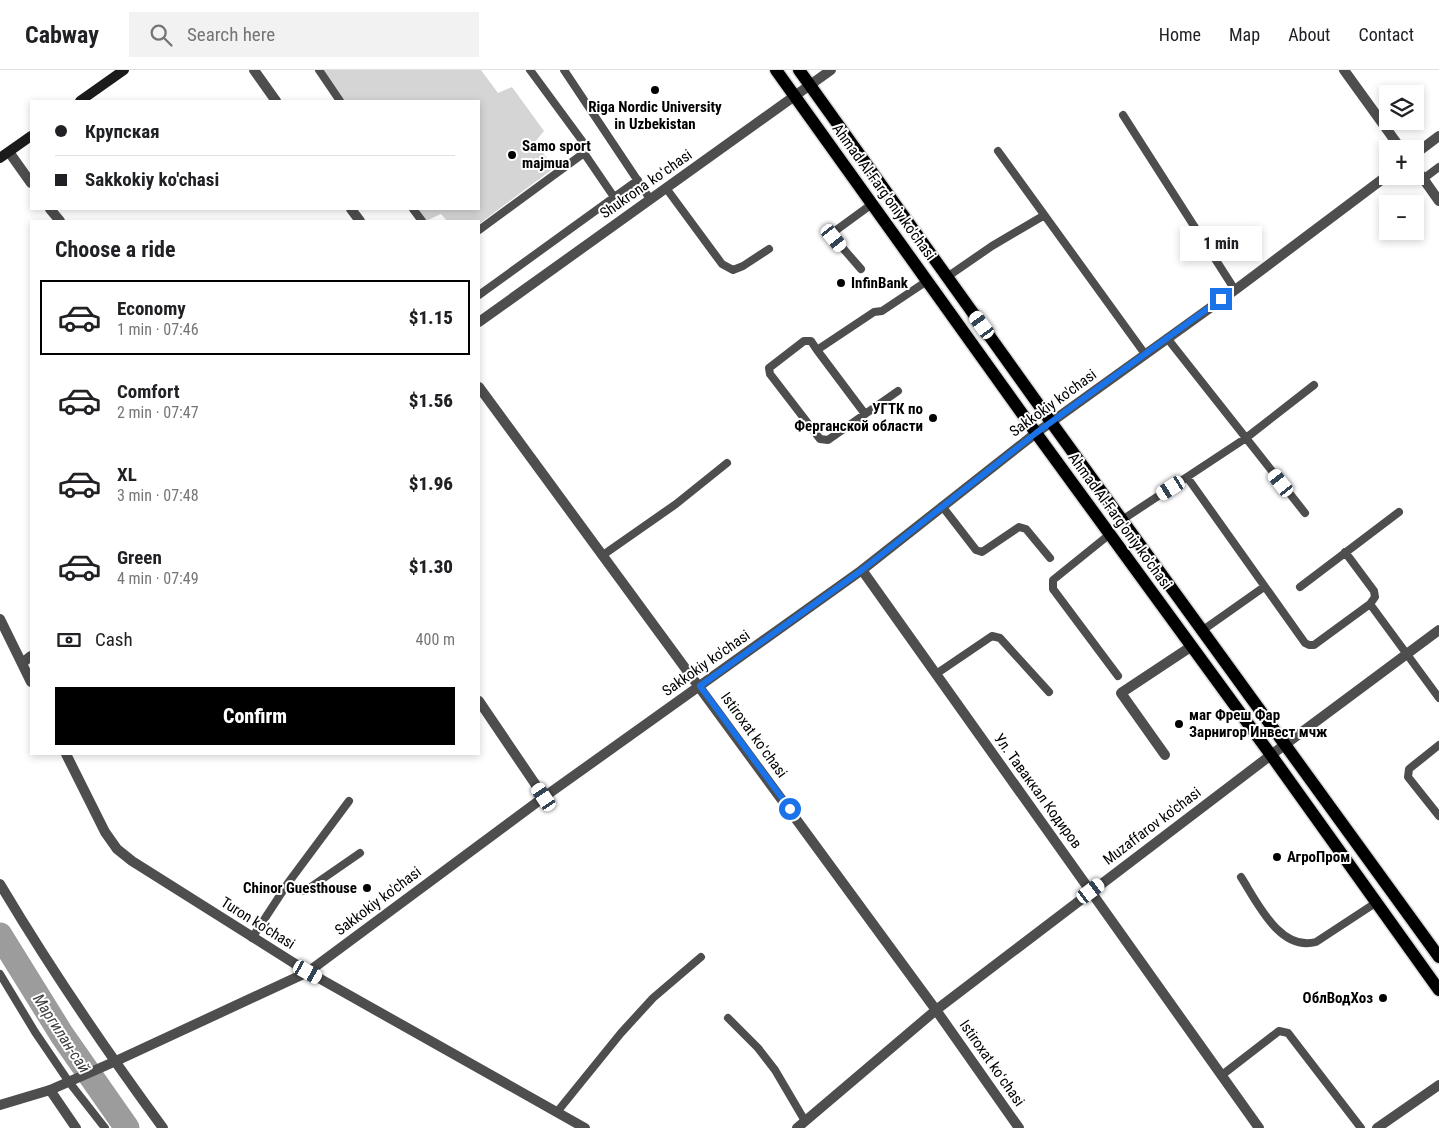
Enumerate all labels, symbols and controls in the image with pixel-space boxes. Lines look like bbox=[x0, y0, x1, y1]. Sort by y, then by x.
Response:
search box bbox=[129, 12, 479, 57]
text: Cabway bbox=[25, 21, 99, 49]
icon: search bbox=[147, 21, 175, 49]
text: Search here bbox=[187, 23, 275, 46]
text: Home bbox=[1159, 24, 1201, 45]
text: Map bbox=[1229, 24, 1260, 45]
text: About bbox=[1288, 24, 1330, 45]
text: Contact bbox=[1358, 24, 1414, 45]
marker: Riga Nordic University in Uzbekistan bbox=[649, 84, 661, 96]
map controls bbox=[1379, 85, 1424, 240]
button: layers bbox=[1379, 85, 1424, 130]
place label: Riga Nordic University in Uzbekistan bbox=[588, 98, 722, 133]
text: Крупская bbox=[85, 120, 160, 143]
street label: Ahmad Al-Farg'oniy ko'chasi bbox=[828, 120, 940, 264]
place label: Samo sport majmua bbox=[522, 137, 591, 172]
button: + bbox=[1379, 140, 1424, 185]
street label: Shukrona koʻchasi bbox=[597, 146, 695, 222]
marker: Samo sport majmua bbox=[506, 149, 518, 161]
text: Sakkokiy ko'chasi bbox=[85, 168, 219, 191]
button: − bbox=[1379, 195, 1424, 240]
car bbox=[818, 222, 849, 254]
callout: 1 min bbox=[1180, 226, 1262, 262]
text: 1 min bbox=[1203, 234, 1239, 253]
text: Choose a ride bbox=[55, 237, 176, 262]
place label: InfinBank bbox=[851, 274, 909, 292]
marker: InfinBank bbox=[835, 277, 847, 289]
route end bbox=[1210, 288, 1232, 310]
icon: car bbox=[57, 295, 102, 340]
text: Economy bbox=[117, 297, 186, 320]
text: $1.15 bbox=[409, 306, 453, 329]
car bbox=[967, 308, 996, 342]
text: 1 min · 07:46 bbox=[117, 320, 199, 339]
street label: Sakkokiy ko'chasi bbox=[1006, 365, 1100, 441]
icon: car bbox=[57, 378, 102, 423]
text: Comfort bbox=[117, 380, 180, 403]
text: $1.56 bbox=[409, 389, 453, 412]
place label: УГТК по Ферганской области bbox=[794, 400, 923, 435]
text: 2 min · 07:47 bbox=[117, 403, 199, 422]
marker: УГТК по Ферганской области bbox=[927, 412, 939, 424]
street label: Ahmad Al-Farg'oniy ko'chasi bbox=[1064, 449, 1176, 593]
icon: car bbox=[57, 461, 102, 506]
text: XL bbox=[117, 463, 137, 486]
car bbox=[1265, 467, 1296, 499]
text: $1.96 bbox=[409, 472, 453, 495]
car bbox=[1154, 474, 1187, 502]
text: 3 min · 07:48 bbox=[117, 486, 199, 505]
icon: car bbox=[57, 544, 102, 589]
text: Green bbox=[117, 546, 162, 569]
text: $1.30 bbox=[409, 555, 453, 578]
text: 4 min · 07:49 bbox=[117, 569, 199, 588]
icon: cash bbox=[55, 626, 83, 654]
street label: Sakkokiy ko'chasi bbox=[659, 626, 753, 700]
text: Cash bbox=[95, 628, 133, 651]
text: 400 m bbox=[416, 630, 455, 649]
button: Confirm bbox=[55, 687, 455, 745]
street label: Istiroxat koʻchasi bbox=[717, 689, 791, 781]
place label: маг Фреш Фар Зарнигор Инвест мчж bbox=[1189, 706, 1327, 741]
marker: маг Фреш Фар Зарнигор Инвест мчж bbox=[1173, 718, 1185, 730]
street label: Ул. Таваккал Кодиров bbox=[990, 730, 1086, 852]
car bbox=[529, 780, 558, 814]
street label: Muzaffarov ko'chasi bbox=[1100, 783, 1204, 869]
route start bbox=[779, 798, 801, 820]
place label: АгроПром bbox=[1287, 848, 1350, 866]
marker: АгроПром bbox=[1271, 851, 1283, 863]
street label: Sakkokiy ko'chasi bbox=[331, 863, 425, 939]
car bbox=[1074, 876, 1107, 906]
place label: Chinor Guesthouse bbox=[243, 879, 357, 897]
marker: Chinor Guesthouse bbox=[361, 882, 373, 894]
street label: Turon ko'chasi bbox=[218, 893, 298, 953]
car bbox=[291, 958, 324, 986]
place label: ОблВодХоз bbox=[1303, 989, 1373, 1007]
water label: Маргилан-сай bbox=[29, 990, 94, 1076]
marker: ОблВодХоз bbox=[1377, 992, 1389, 1004]
street label: Istiroxat koʻchasi bbox=[956, 1016, 1028, 1110]

